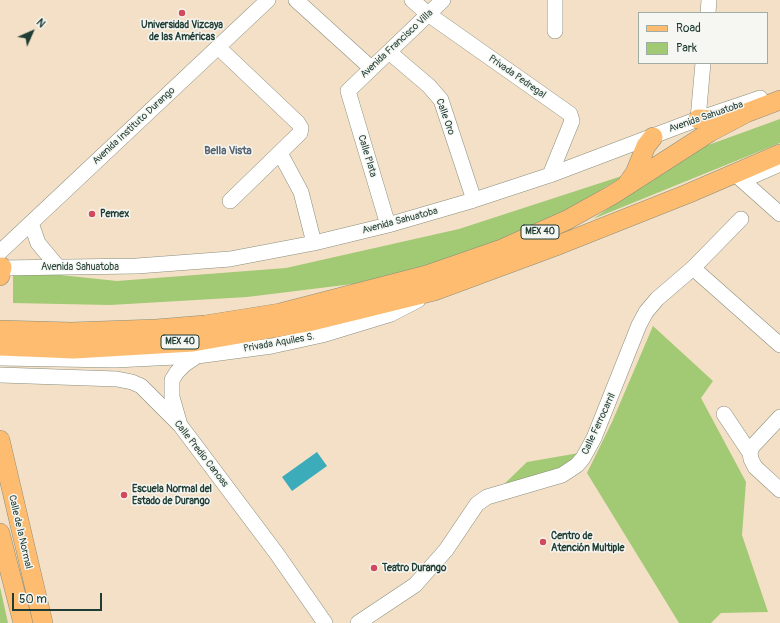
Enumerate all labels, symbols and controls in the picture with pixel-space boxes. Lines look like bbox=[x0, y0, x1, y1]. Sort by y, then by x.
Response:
street label: Avenida Francisco Villa bbox=[358, 7, 436, 81]
marker: Universidad Vizcaya de las Américas bbox=[177, 8, 187, 18]
north arrow bbox=[12, 12, 52, 52]
legend bbox=[638, 12, 768, 64]
text: N bbox=[34, 16, 48, 30]
place label: Universidad Vizcaya de las Américas bbox=[141, 19, 223, 42]
text: Road bbox=[676, 21, 701, 36]
text: Park bbox=[676, 41, 697, 56]
street label: Privada Pedregal bbox=[486, 53, 548, 101]
street label: Avenida Instituto Durango bbox=[90, 85, 178, 167]
street label: Calle Oro bbox=[433, 97, 457, 137]
street label: Avenida Sahuatoba bbox=[667, 99, 745, 135]
street label: Calle Plata bbox=[355, 133, 379, 179]
district label: Bella Vista bbox=[204, 144, 252, 158]
street label: Avenida Sahuatoba bbox=[361, 205, 439, 237]
place label: Pemex bbox=[100, 208, 129, 220]
marker: Pemex bbox=[87, 209, 97, 219]
road number: MEX 40 bbox=[521, 225, 559, 239]
street label: Avenida Sahuatoba bbox=[41, 261, 119, 273]
street label: Privada Aquiles S. bbox=[243, 331, 315, 355]
road number: MEX 40 bbox=[161, 335, 199, 349]
street label: Calle Ferrocarril bbox=[579, 391, 619, 457]
street label: Calle Predio Canoas bbox=[171, 418, 231, 490]
place label: Escuela Normal del Estado de Durango bbox=[132, 483, 212, 506]
marker: Escuela Normal del Estado de Durango bbox=[119, 490, 129, 500]
street label: Calle de la Normal bbox=[6, 494, 34, 570]
place label: Centro de Atención Multiple bbox=[551, 530, 625, 554]
marker: Centro de Atención Multiple bbox=[538, 537, 548, 547]
place label: Teatro Durango bbox=[382, 562, 446, 574]
marker: Teatro Durango bbox=[369, 563, 379, 573]
scale bar bbox=[14, 585, 104, 611]
text: 50 m bbox=[19, 592, 47, 607]

